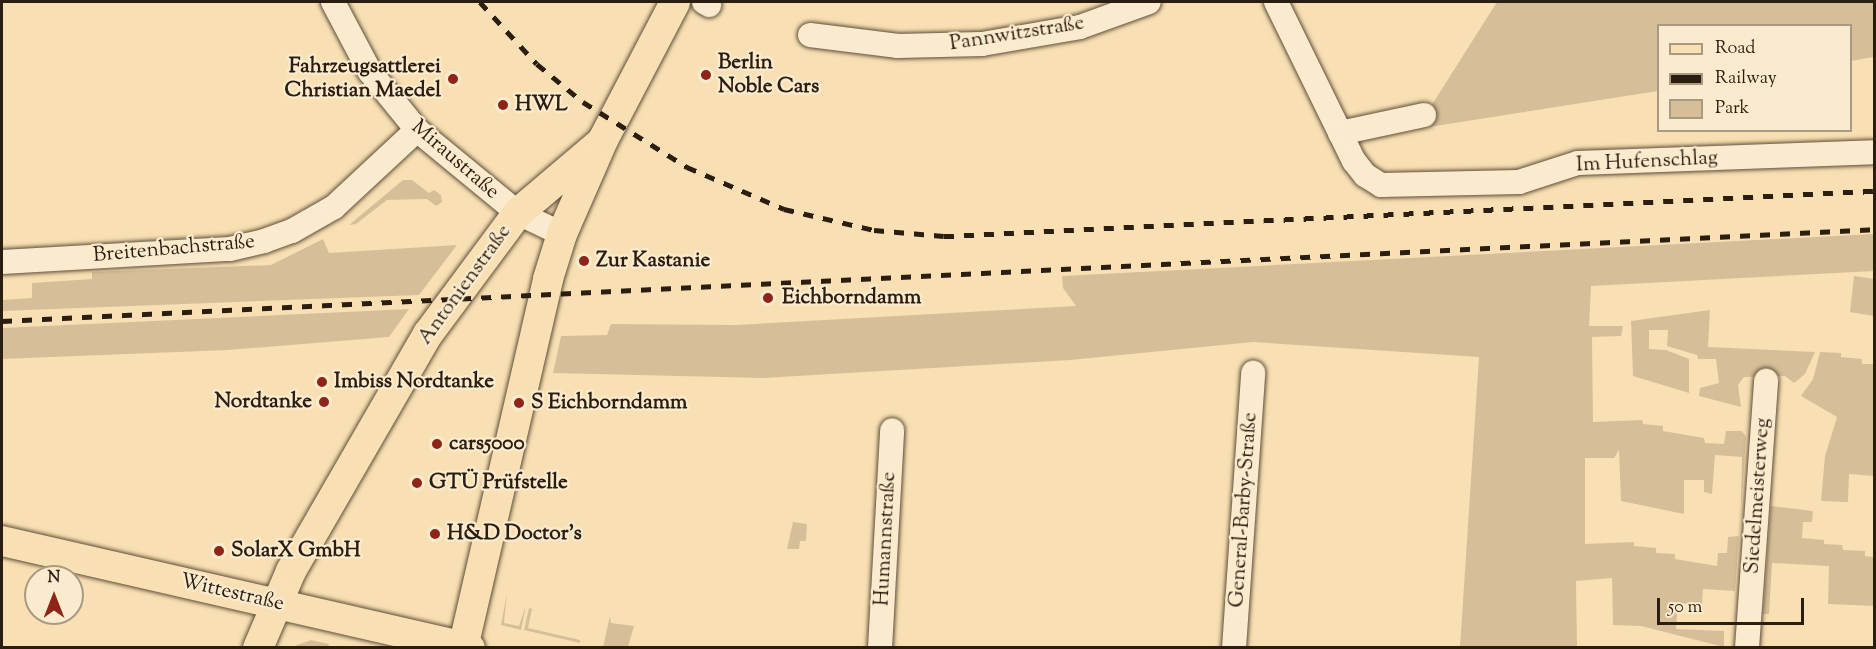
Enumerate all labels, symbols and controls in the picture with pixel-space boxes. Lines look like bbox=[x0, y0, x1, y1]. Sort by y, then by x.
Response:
street label: Pannwitzstraße bbox=[948, 11, 1086, 57]
legend bbox=[1657, 24, 1852, 132]
text: Road bbox=[1715, 36, 1755, 62]
place label: Berlin Noble Cars bbox=[718, 50, 819, 100]
place label: Fahrzeugsattlerei Christian Maedel bbox=[284, 54, 441, 104]
text: Railway bbox=[1715, 66, 1777, 92]
marker: Berlin Noble Cars bbox=[699, 68, 713, 82]
marker: Fahrzeugsattlerei Christian Maedel bbox=[446, 72, 460, 86]
place label: HWL bbox=[515, 92, 568, 118]
text: Park bbox=[1715, 96, 1749, 122]
marker: HWL bbox=[496, 98, 510, 112]
street label: Miraustraße bbox=[406, 115, 504, 205]
street label: Im Hufenschlag bbox=[1575, 146, 1719, 178]
street label: Antonienstraße bbox=[413, 220, 517, 350]
street label: Breitenbachstraße bbox=[92, 229, 256, 269]
place label: Zur Kastanie bbox=[596, 248, 710, 274]
marker: Zur Kastanie bbox=[577, 254, 591, 268]
place label: Eichborndamm bbox=[782, 285, 921, 311]
marker: Eichborndamm bbox=[759, 289, 777, 307]
place label: Imbiss Nordtanke bbox=[334, 369, 494, 395]
marker: Imbiss Nordtanke bbox=[315, 375, 329, 389]
place label: Nordtanke bbox=[214, 389, 312, 415]
place label: S Eichborndamm bbox=[531, 390, 687, 416]
marker: Nordtanke bbox=[317, 395, 331, 409]
marker: S Eichborndamm bbox=[512, 396, 526, 410]
street label: General-Barby-Straße bbox=[1225, 411, 1263, 609]
street label: Siedelmeisterweg bbox=[1740, 417, 1776, 575]
place label: cars5000 bbox=[449, 431, 525, 457]
marker: cars5000 bbox=[430, 437, 444, 451]
place label: GTÜ Prüfstelle bbox=[429, 470, 568, 496]
street label: Humannstraße bbox=[870, 471, 902, 607]
marker: GTÜ Prüfstelle bbox=[410, 476, 424, 490]
place label: H&D Doctor's bbox=[447, 521, 582, 547]
marker: H&D Doctor's bbox=[428, 527, 442, 541]
place label: SolarX GmbH bbox=[231, 538, 361, 564]
marker: SolarX GmbH bbox=[212, 544, 226, 558]
north arrow bbox=[24, 565, 84, 625]
text: N bbox=[48, 567, 60, 590]
street label: Wittestraße bbox=[178, 569, 286, 617]
scale bar bbox=[1660, 586, 1807, 624]
text: 50 m bbox=[1668, 595, 1702, 621]

